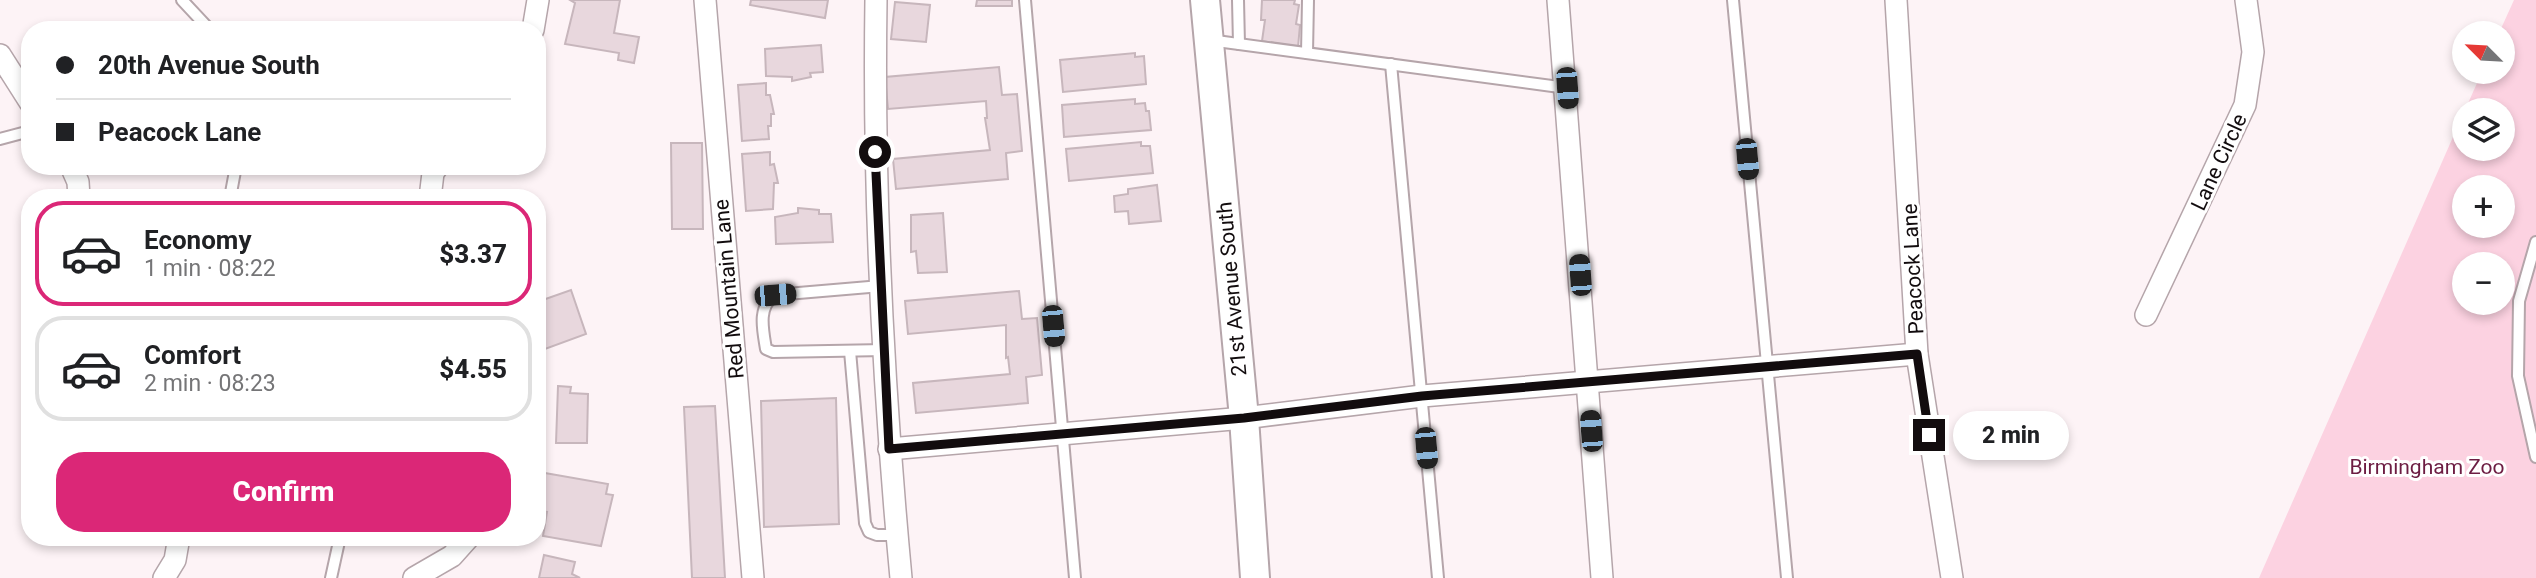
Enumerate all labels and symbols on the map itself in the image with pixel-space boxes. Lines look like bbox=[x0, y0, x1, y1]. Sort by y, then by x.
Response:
north arrow bbox=[2452, 21, 2515, 84]
car bbox=[1556, 66, 1579, 110]
street label: Lane Circle bbox=[2186, 110, 2252, 214]
route start bbox=[859, 136, 891, 168]
car bbox=[1735, 137, 1760, 181]
street label: Red Mountain Lane bbox=[709, 198, 749, 380]
street label: 21st Avenue South bbox=[1212, 201, 1252, 377]
street label: Peacock Lane bbox=[1898, 203, 1928, 335]
car bbox=[1569, 253, 1592, 297]
car bbox=[754, 283, 797, 307]
car bbox=[1041, 304, 1066, 348]
car bbox=[1580, 409, 1603, 453]
callout: 2 min bbox=[1954, 410, 2069, 460]
route end bbox=[1913, 419, 1945, 451]
car bbox=[1414, 426, 1439, 470]
park label: Birmingham Zoo bbox=[2349, 455, 2505, 479]

